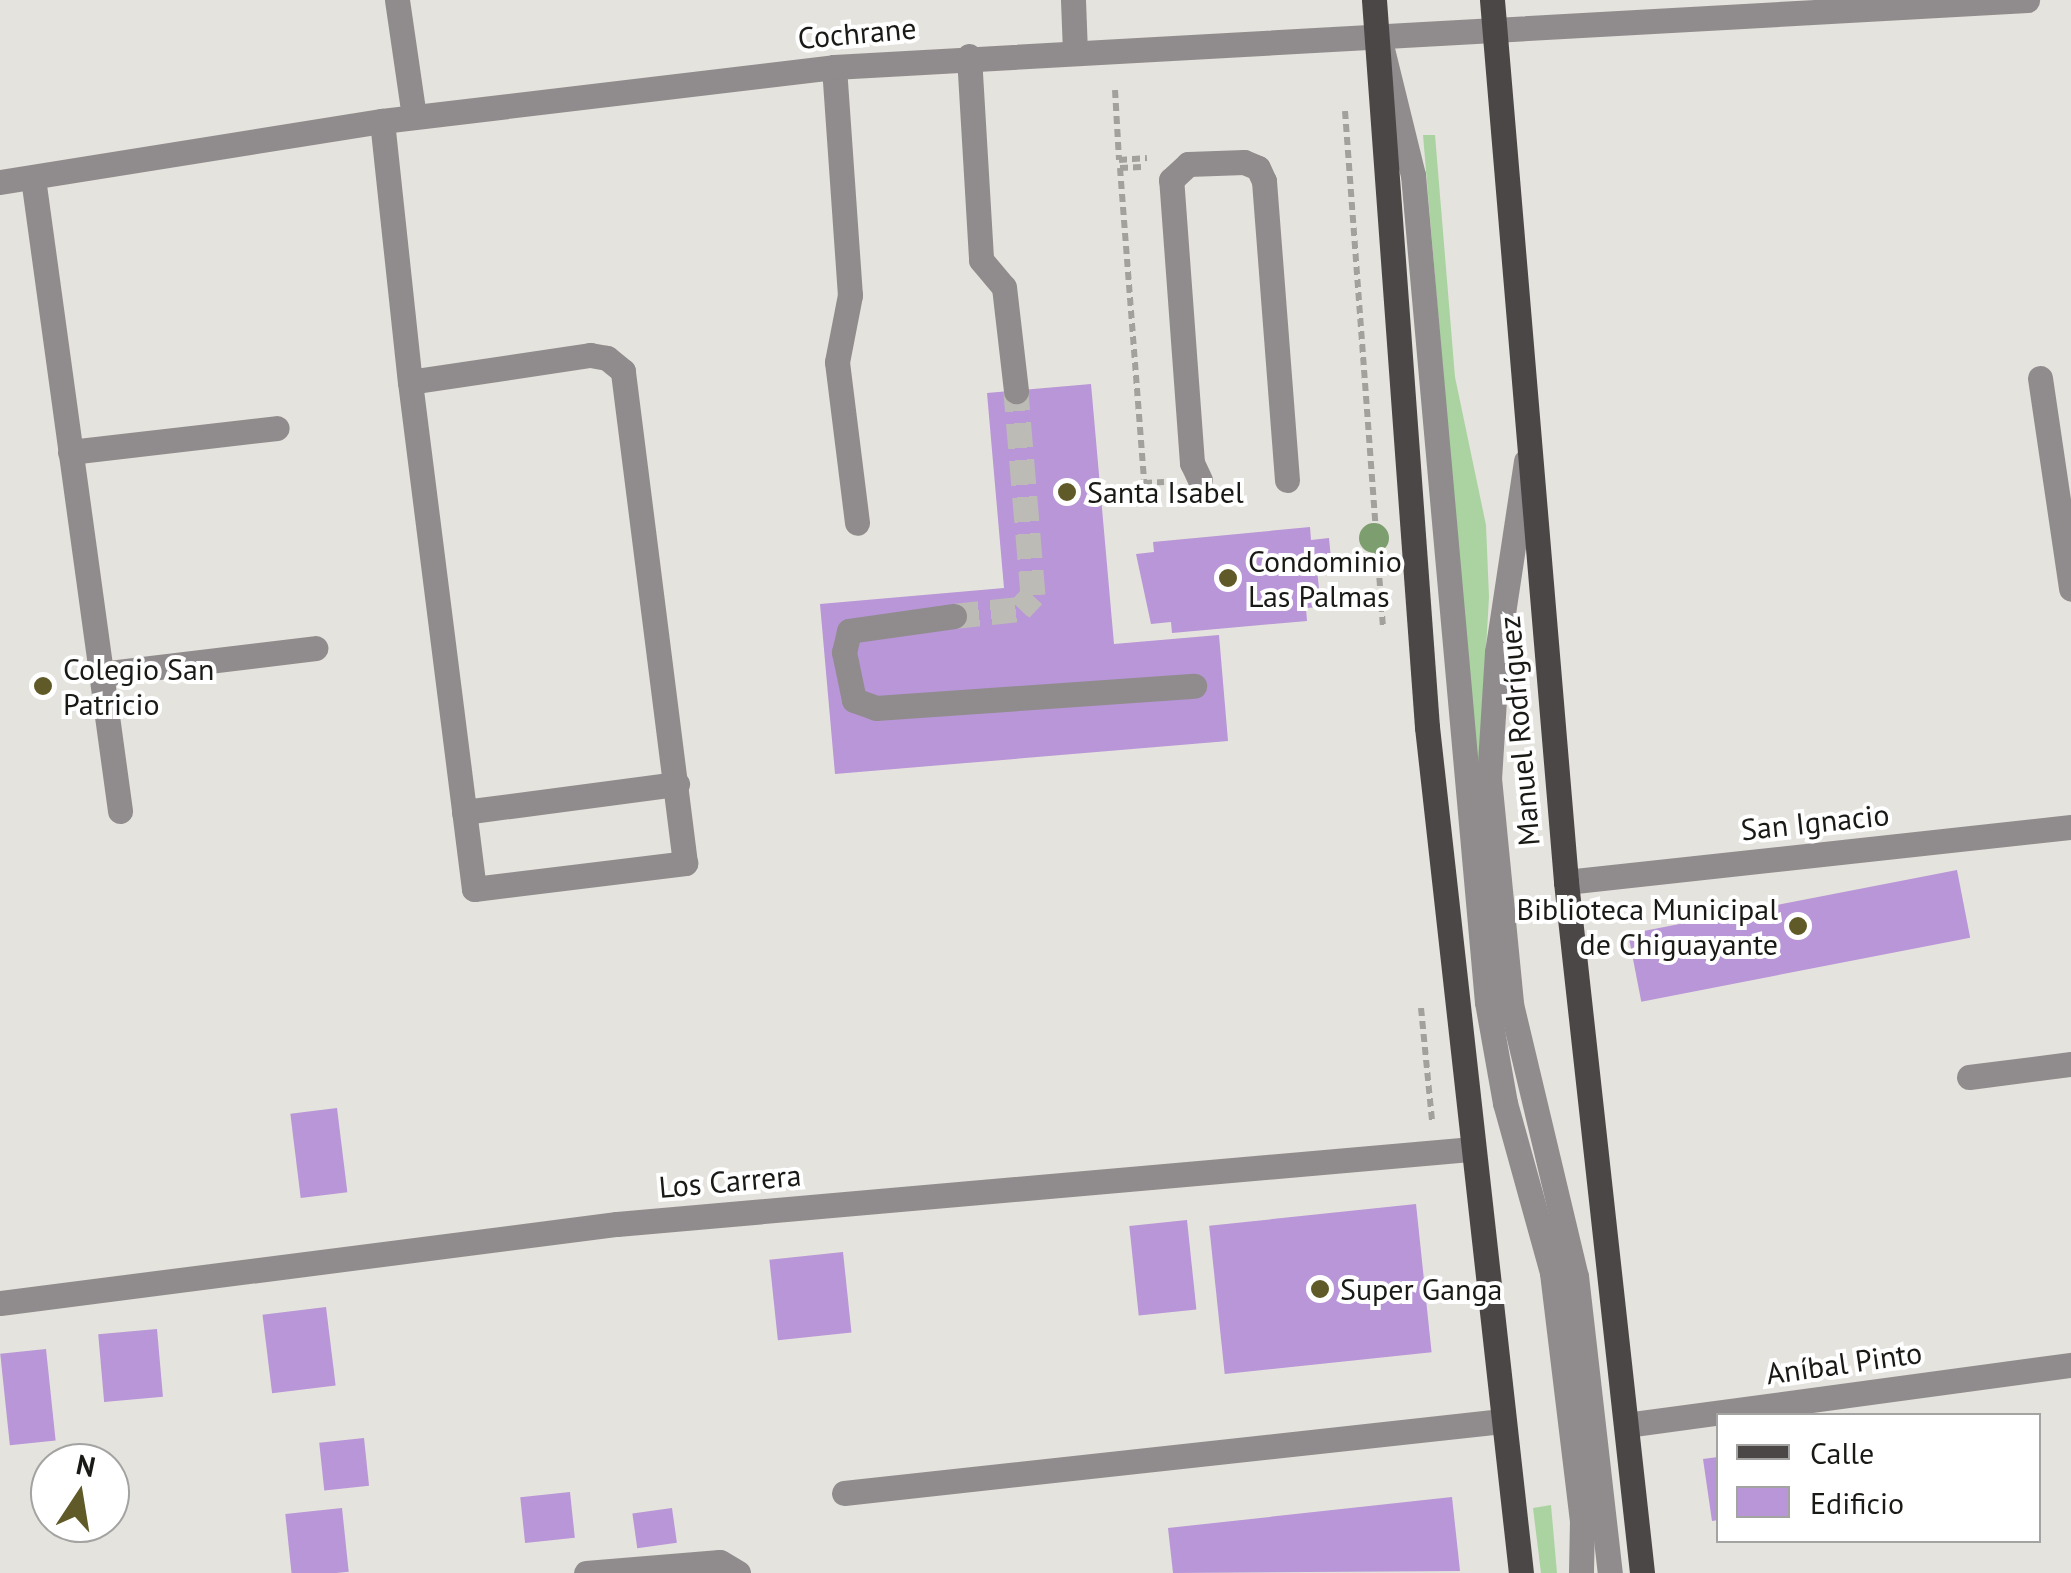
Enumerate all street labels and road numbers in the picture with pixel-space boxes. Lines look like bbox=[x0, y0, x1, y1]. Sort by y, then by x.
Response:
street label: Cochrane bbox=[796, 10, 918, 56]
street label: Manuel Rodríguez bbox=[1491, 615, 1547, 847]
street label: San Ignacio bbox=[1739, 796, 1891, 848]
street label: Los Carrera bbox=[657, 1157, 803, 1205]
street label: Aníbal Pinto bbox=[1764, 1334, 1924, 1392]

